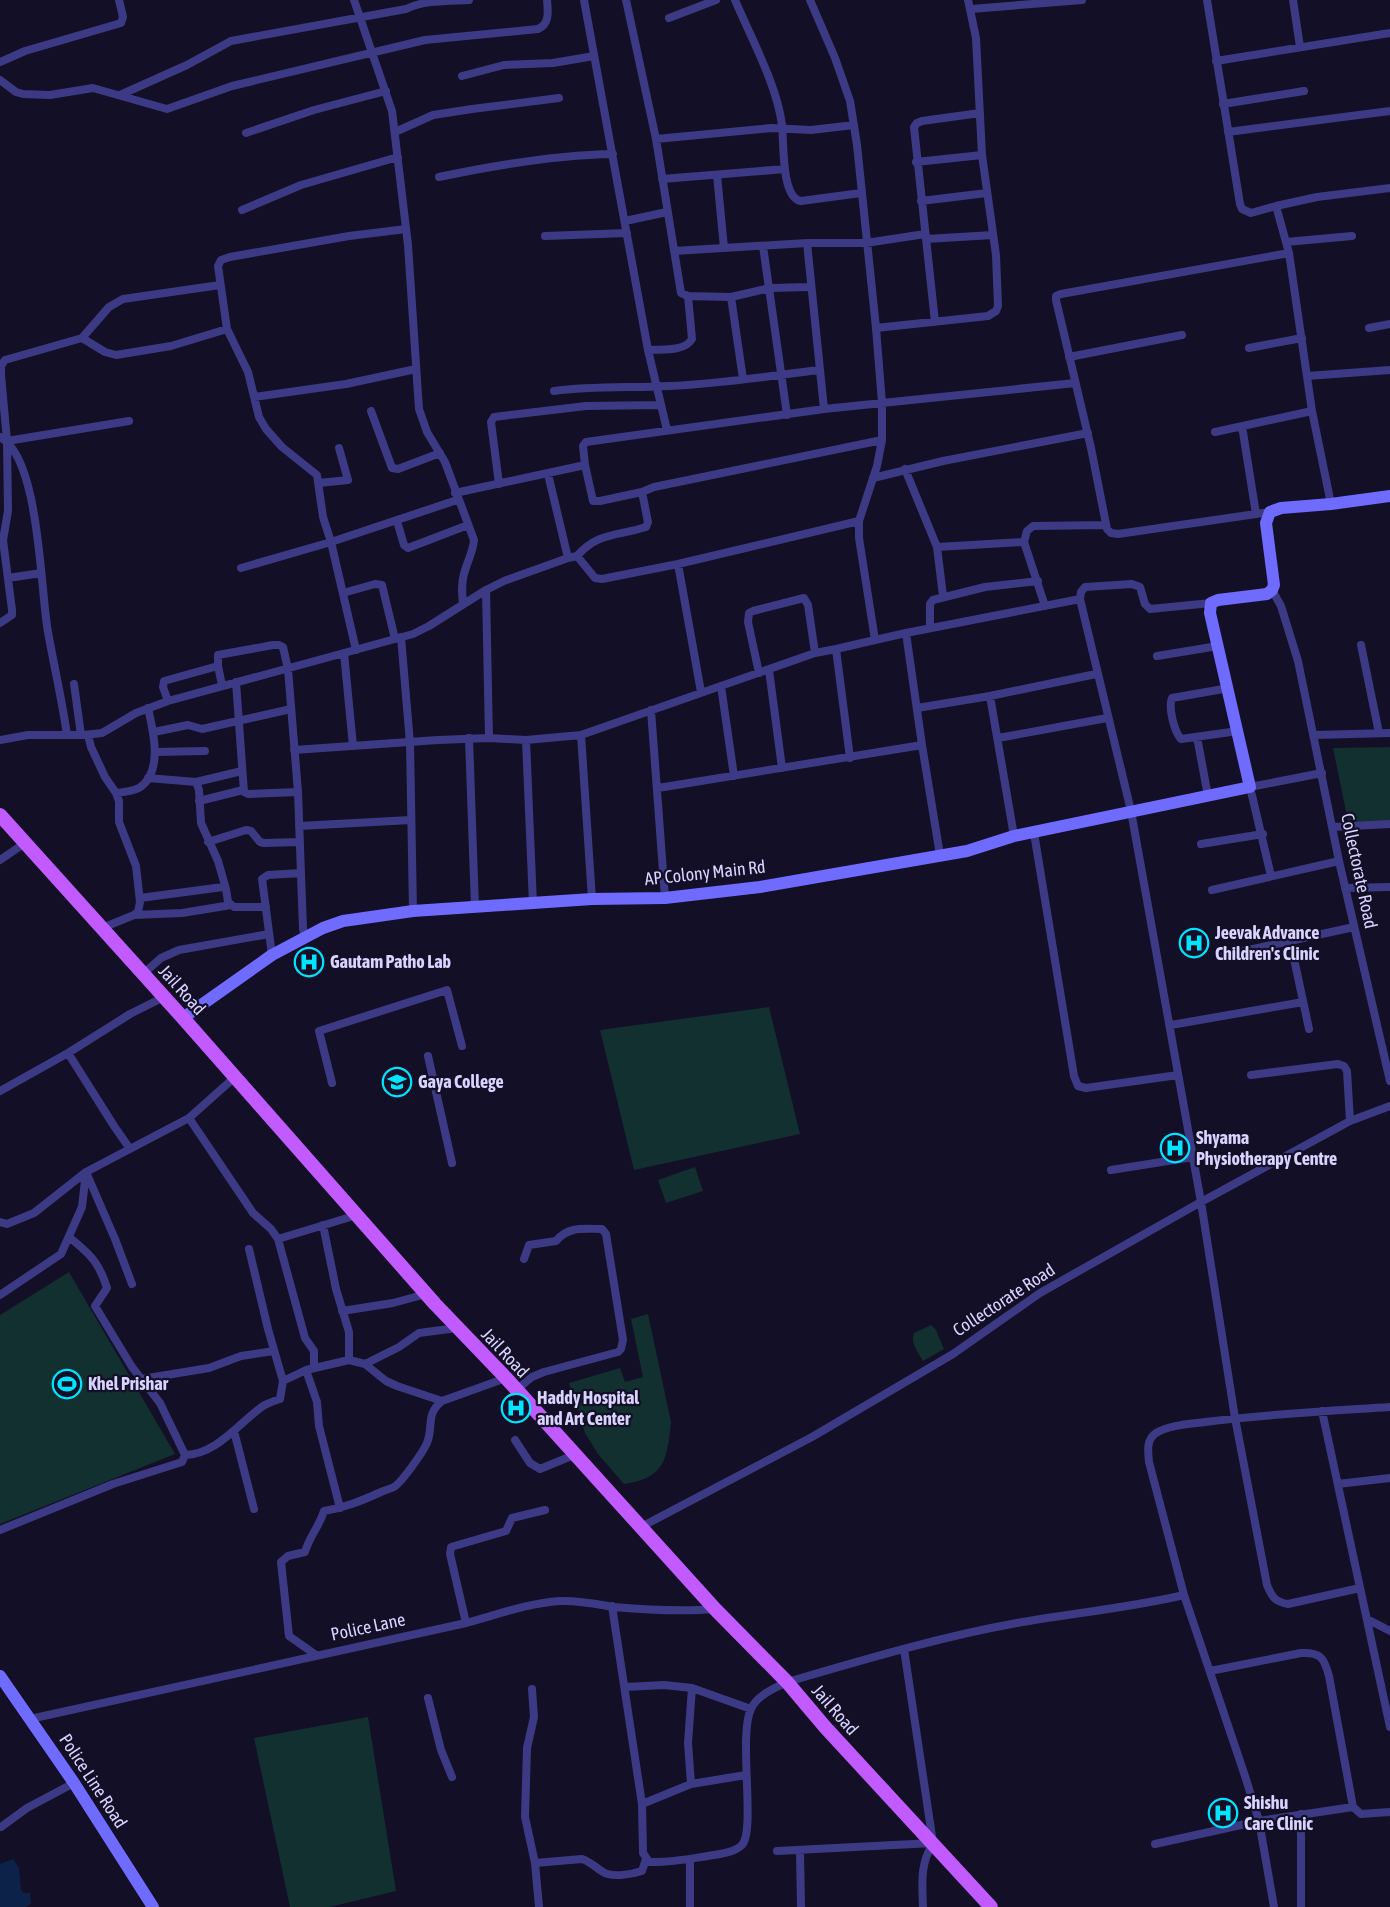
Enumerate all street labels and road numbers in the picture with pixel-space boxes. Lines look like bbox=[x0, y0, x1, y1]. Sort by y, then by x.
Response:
street label: Collectorate Road bbox=[1337, 811, 1382, 931]
street label: AP Colony Main Rd bbox=[643, 856, 767, 889]
street label: Jail Road bbox=[155, 960, 210, 1019]
street label: Collectorate Road bbox=[949, 1259, 1059, 1340]
street label: Jail Road bbox=[477, 1324, 533, 1382]
street label: Police Lane bbox=[329, 1608, 407, 1645]
street label: Jail Road bbox=[808, 1680, 863, 1739]
street label: Police Line Road bbox=[55, 1730, 132, 1832]

